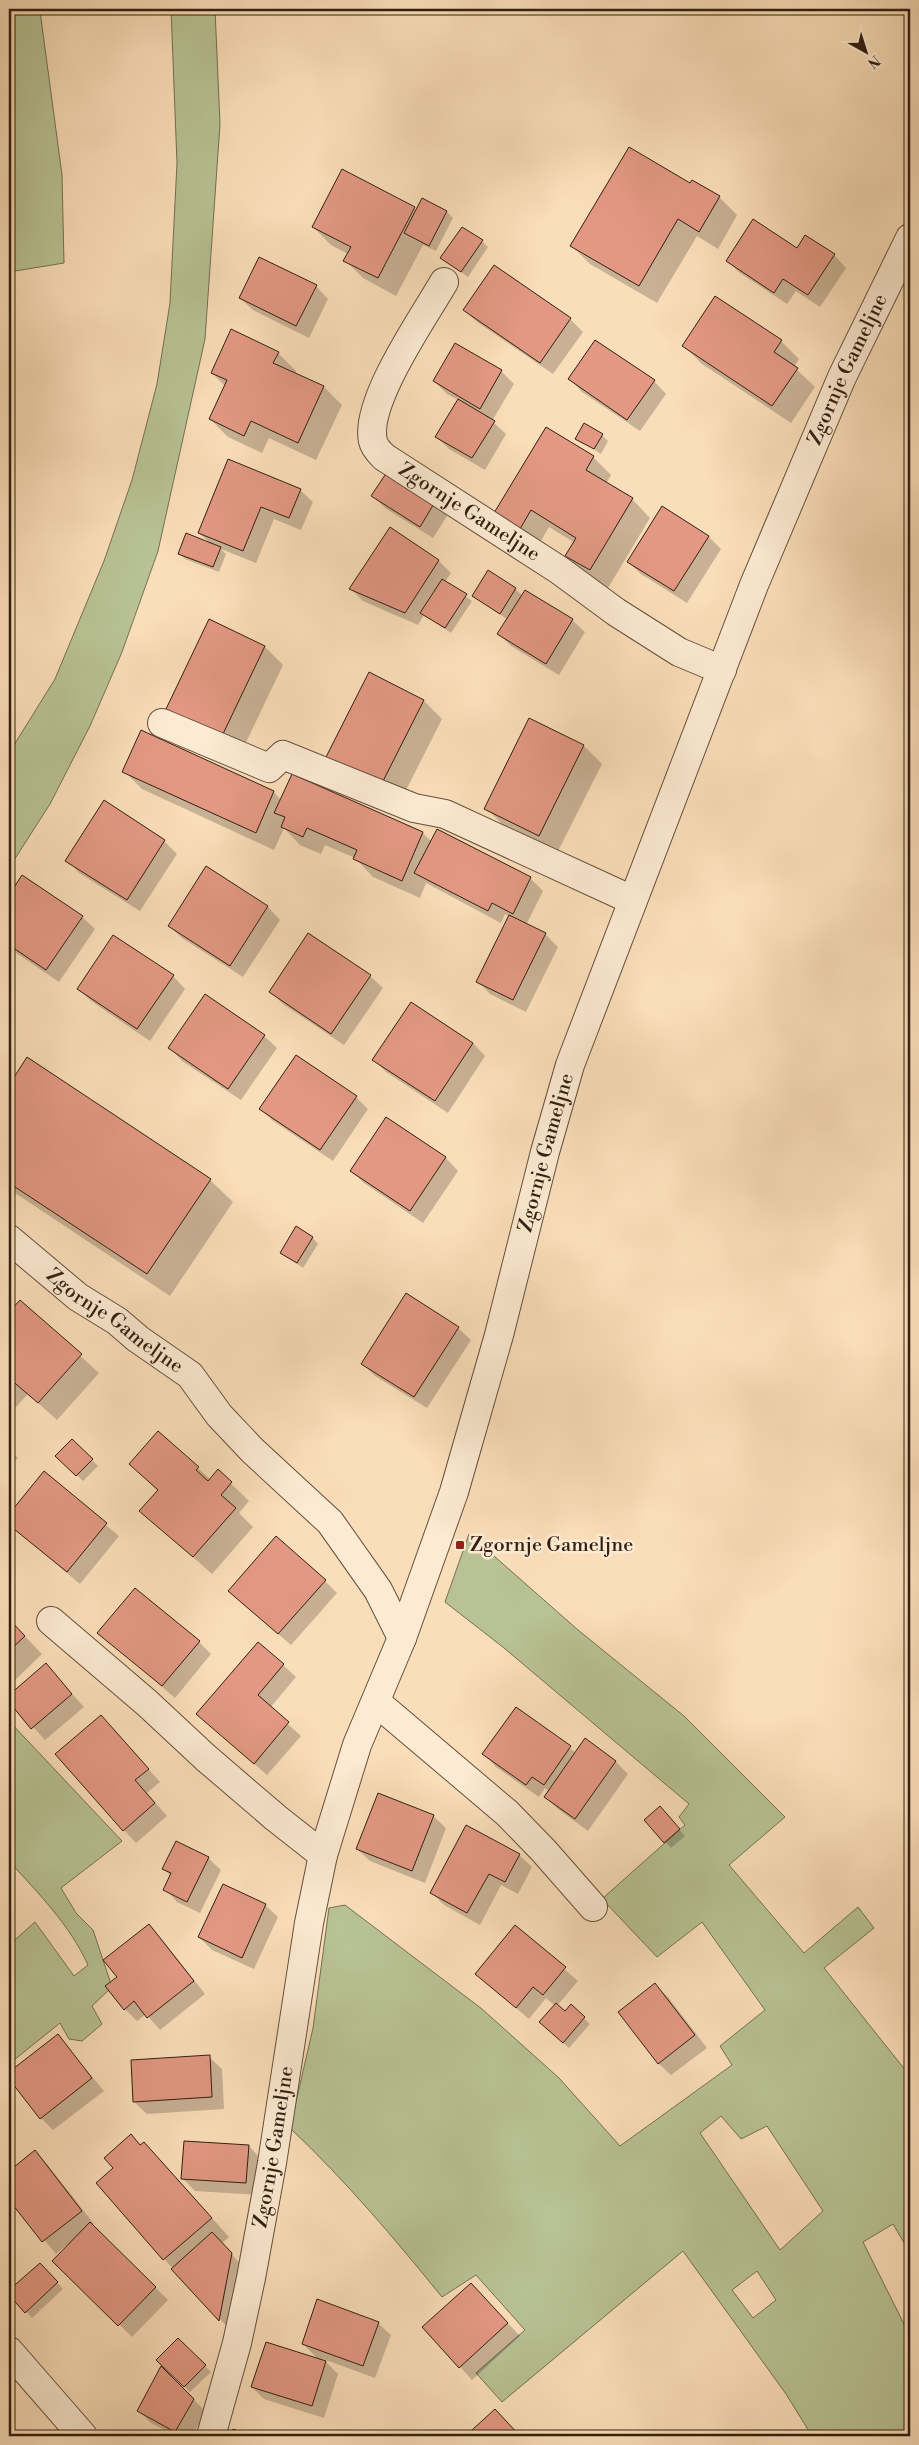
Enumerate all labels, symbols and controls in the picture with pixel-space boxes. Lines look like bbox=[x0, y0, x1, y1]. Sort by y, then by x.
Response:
north arrow bbox=[842, 28, 892, 78]
text: N bbox=[864, 51, 884, 72]
street label: Zgornje Gameljne bbox=[802, 290, 893, 449]
street label: Zgornje Gameljne bbox=[394, 457, 545, 567]
street label: Zgornje Gameljne bbox=[513, 1070, 579, 1235]
street label: Zgornje Gameljne bbox=[41, 1263, 188, 1379]
place label: Zgornje Gameljne bbox=[470, 1533, 633, 1558]
marker: Zgornje Gameljne bbox=[454, 1539, 466, 1551]
street label: Zgornje Gameljne bbox=[248, 2064, 299, 2230]

